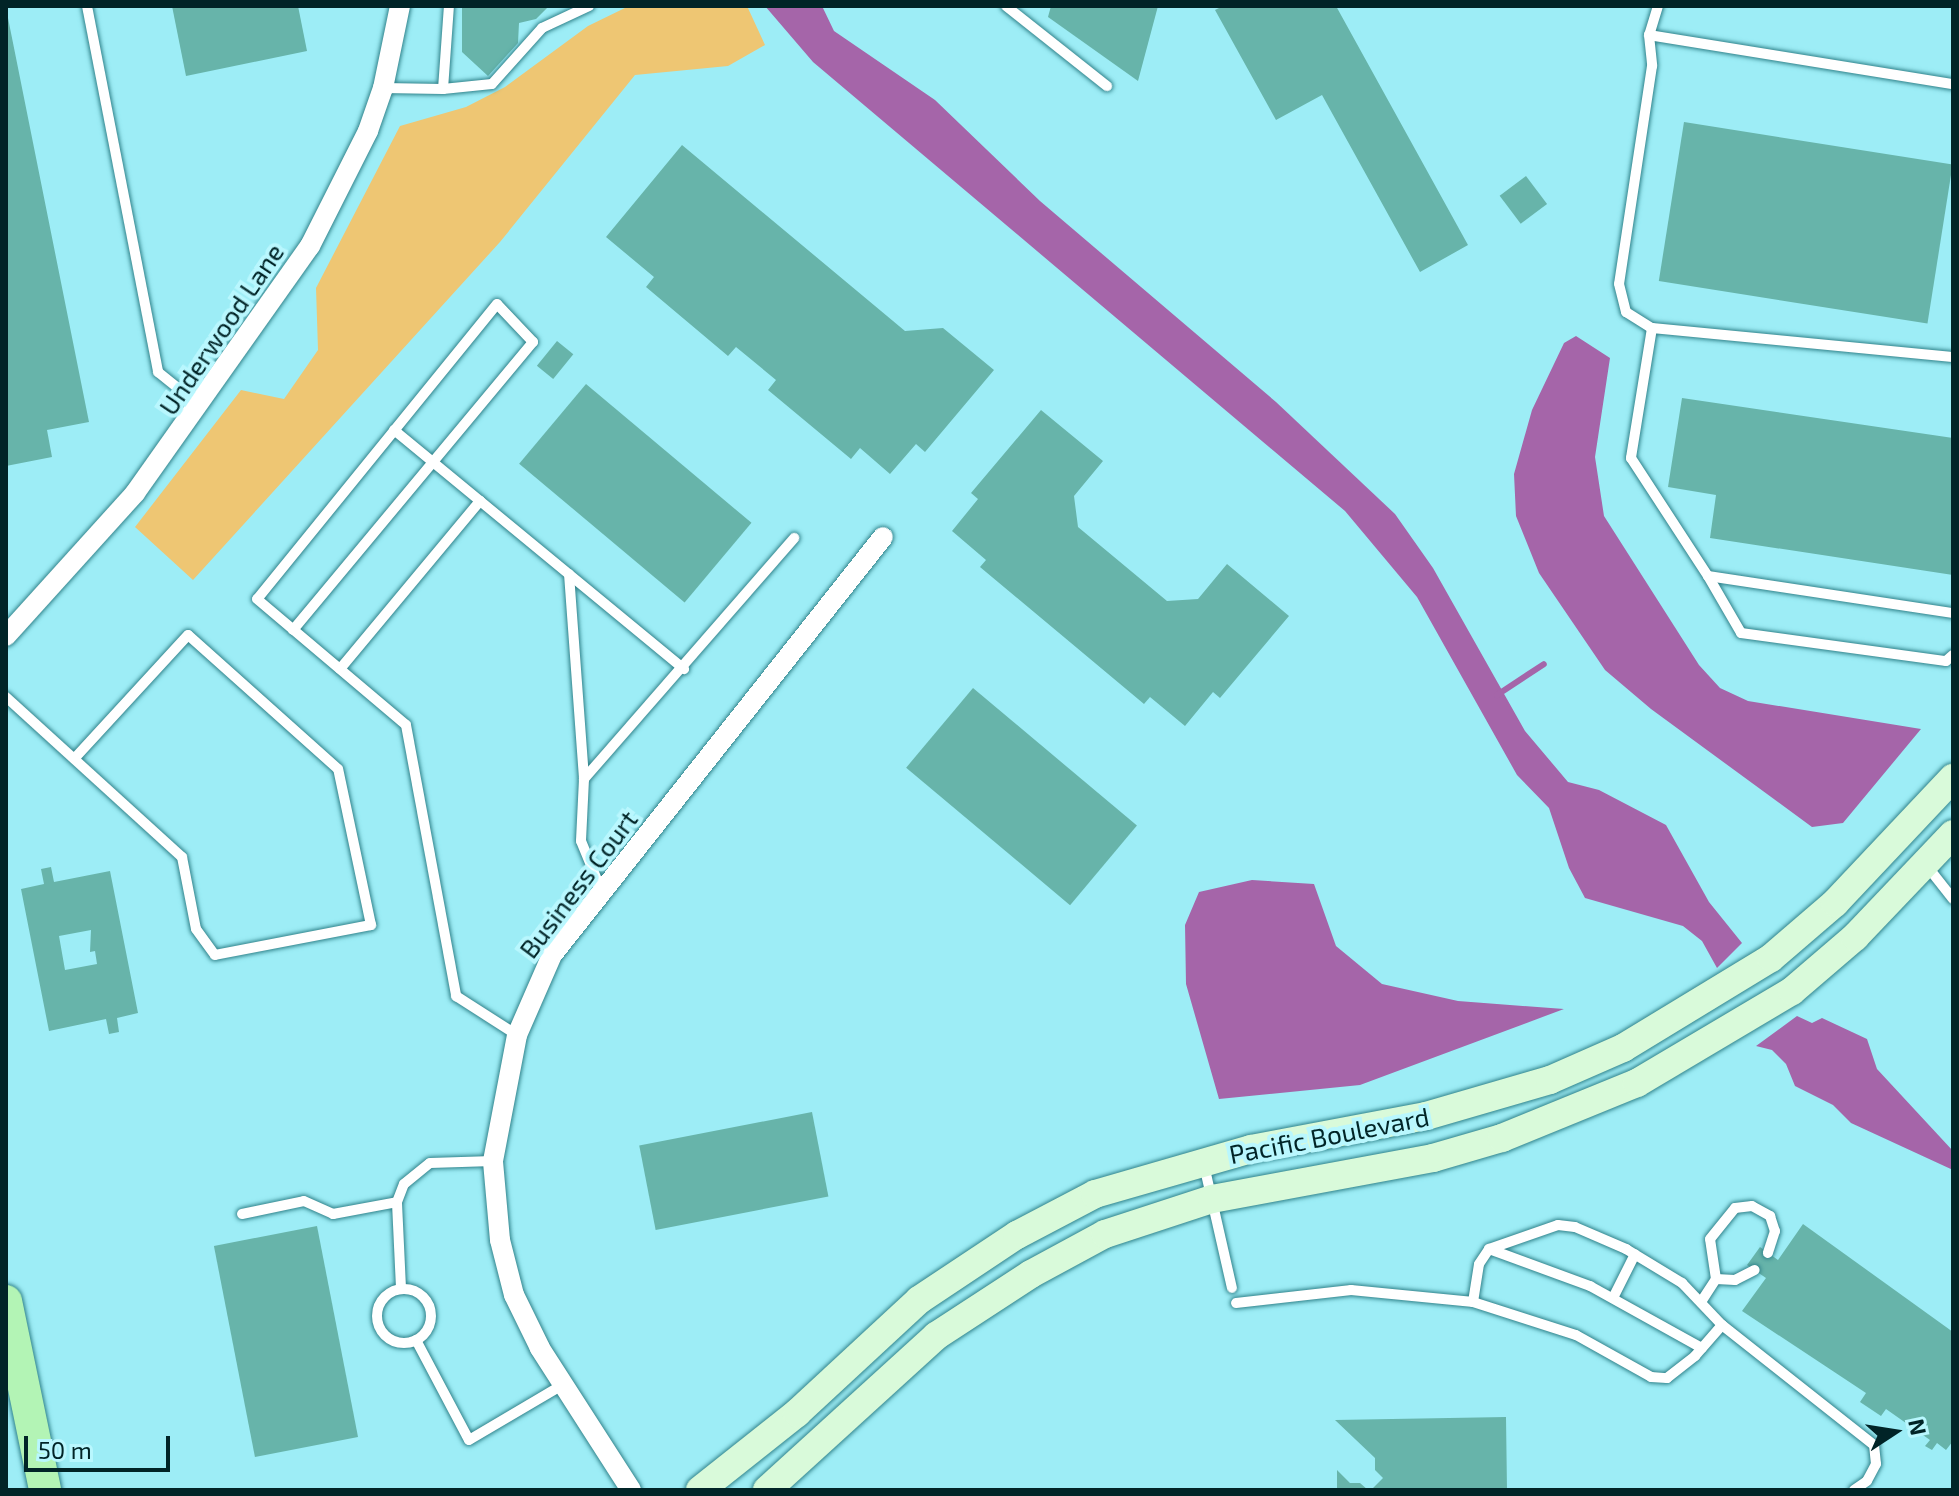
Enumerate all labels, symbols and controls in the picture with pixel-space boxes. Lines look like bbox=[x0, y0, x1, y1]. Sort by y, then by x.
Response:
street label: Underwood Lane bbox=[152, 237, 290, 421]
street label: Business Court bbox=[512, 804, 644, 964]
street label: Pacific Boulevard bbox=[1226, 1100, 1432, 1170]
north arrow bbox=[1855, 1392, 1935, 1472]
text: N bbox=[1904, 1417, 1933, 1437]
scale bar bbox=[28, 1420, 174, 1470]
text: 50 m bbox=[38, 1435, 92, 1464]

